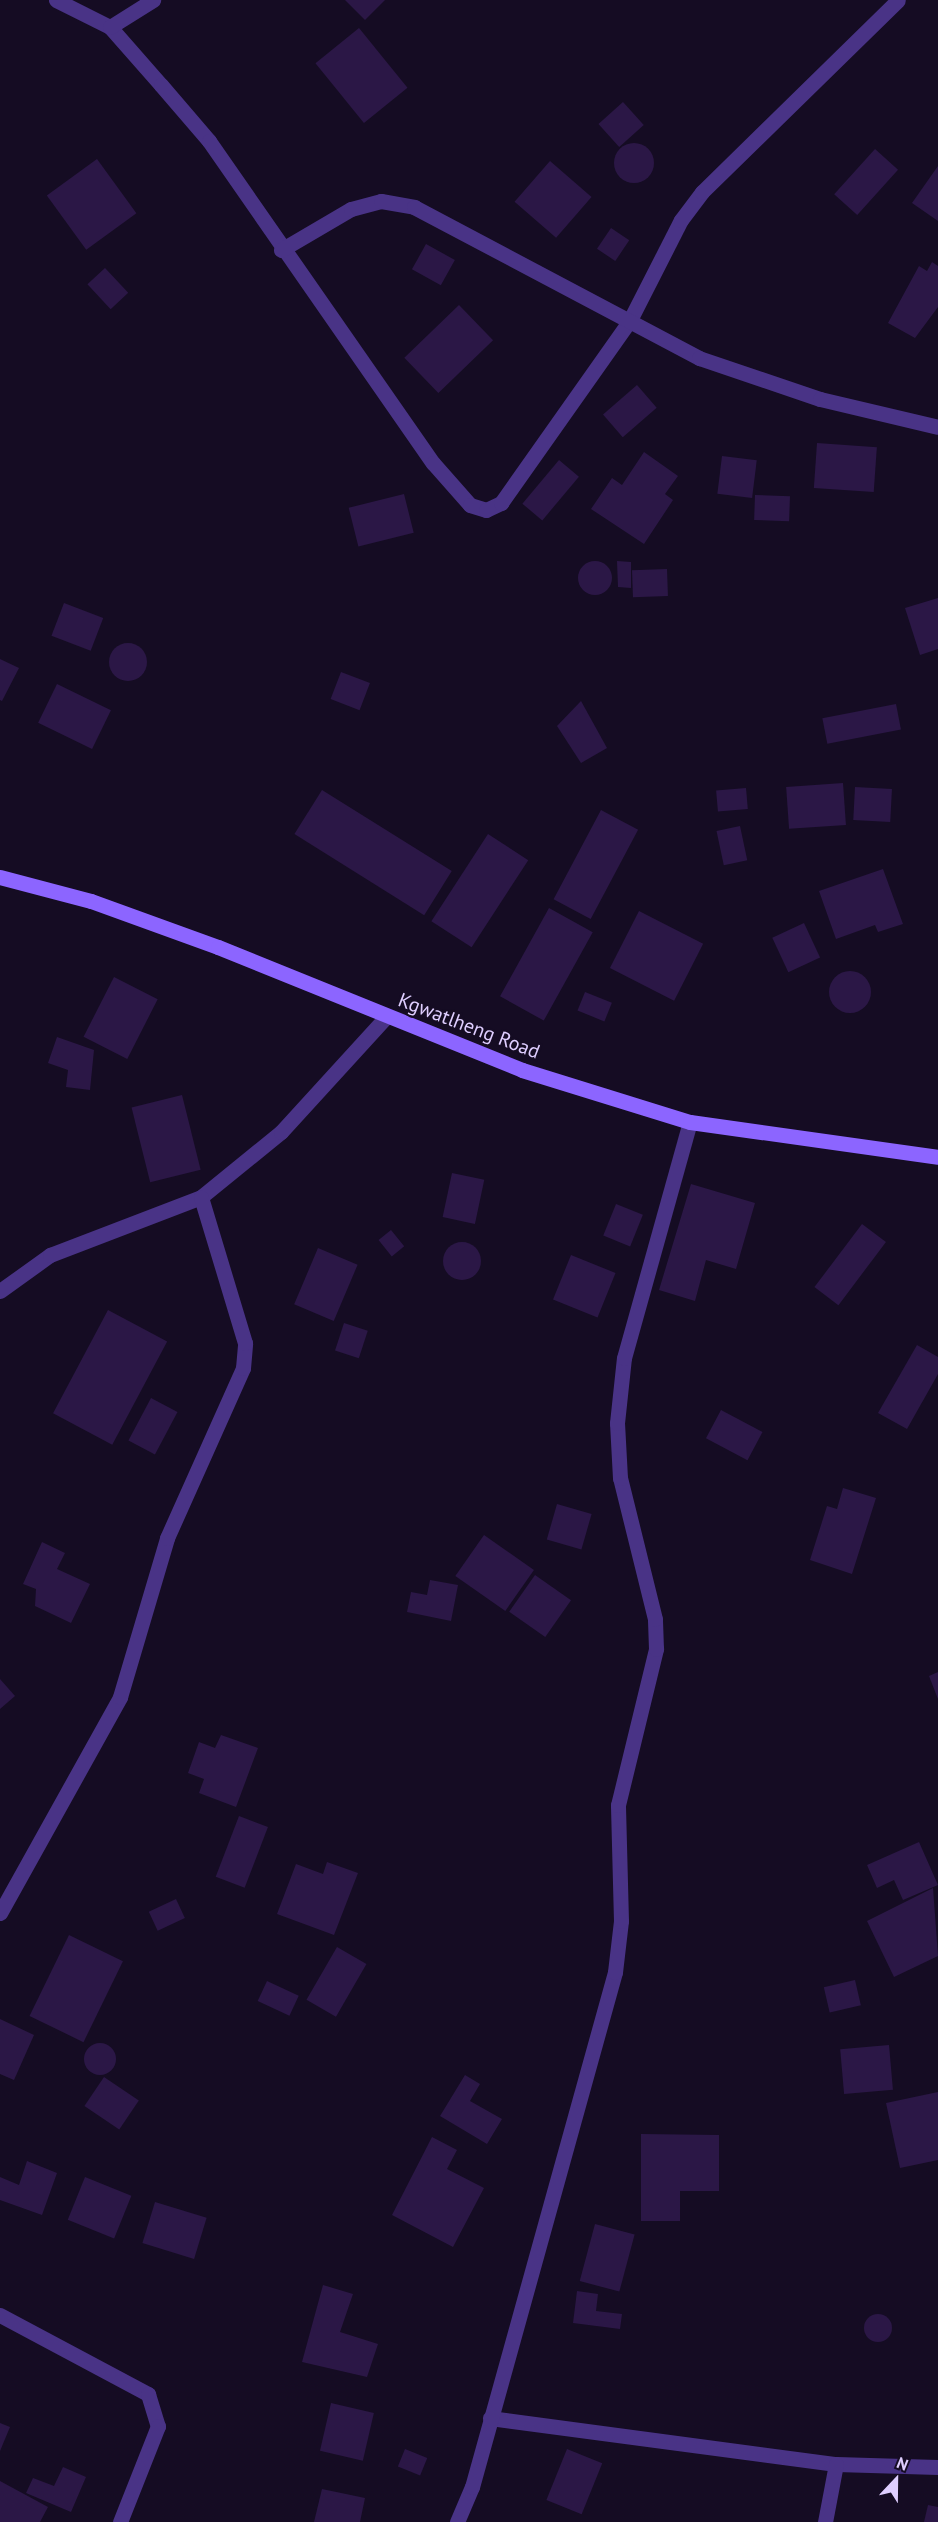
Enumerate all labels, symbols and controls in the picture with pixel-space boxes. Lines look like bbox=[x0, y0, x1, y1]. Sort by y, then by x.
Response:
street label: Kgwatlheng Road bbox=[395, 988, 543, 1064]
north arrow bbox=[866, 2450, 926, 2510]
text: N bbox=[894, 2452, 911, 2475]

